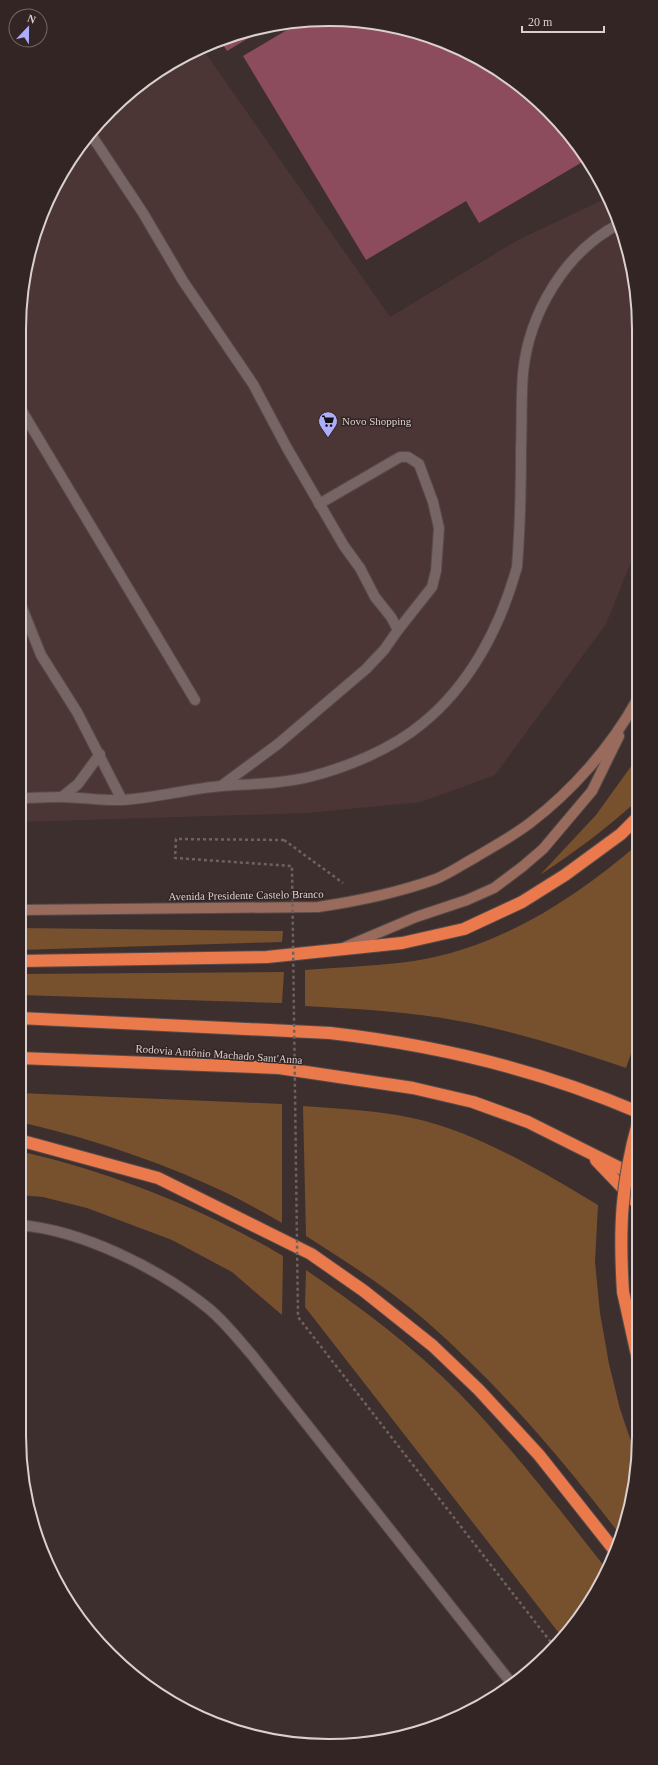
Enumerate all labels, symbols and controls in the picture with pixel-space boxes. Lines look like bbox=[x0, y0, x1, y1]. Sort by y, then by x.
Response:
north arrow bbox=[8, 8, 48, 48]
scale bar bbox=[522, 8, 604, 34]
text: N bbox=[26, 12, 38, 26]
text: 20 m bbox=[528, 15, 553, 29]
supermarket icon: Novo Shopping bbox=[317, 410, 339, 438]
place label: Novo Shopping bbox=[342, 415, 412, 427]
street label: Avenida Presidente Castelo Branco bbox=[168, 888, 324, 902]
street label: Rodovia Antônio Machado Sant'Anna bbox=[135, 1042, 303, 1066]

